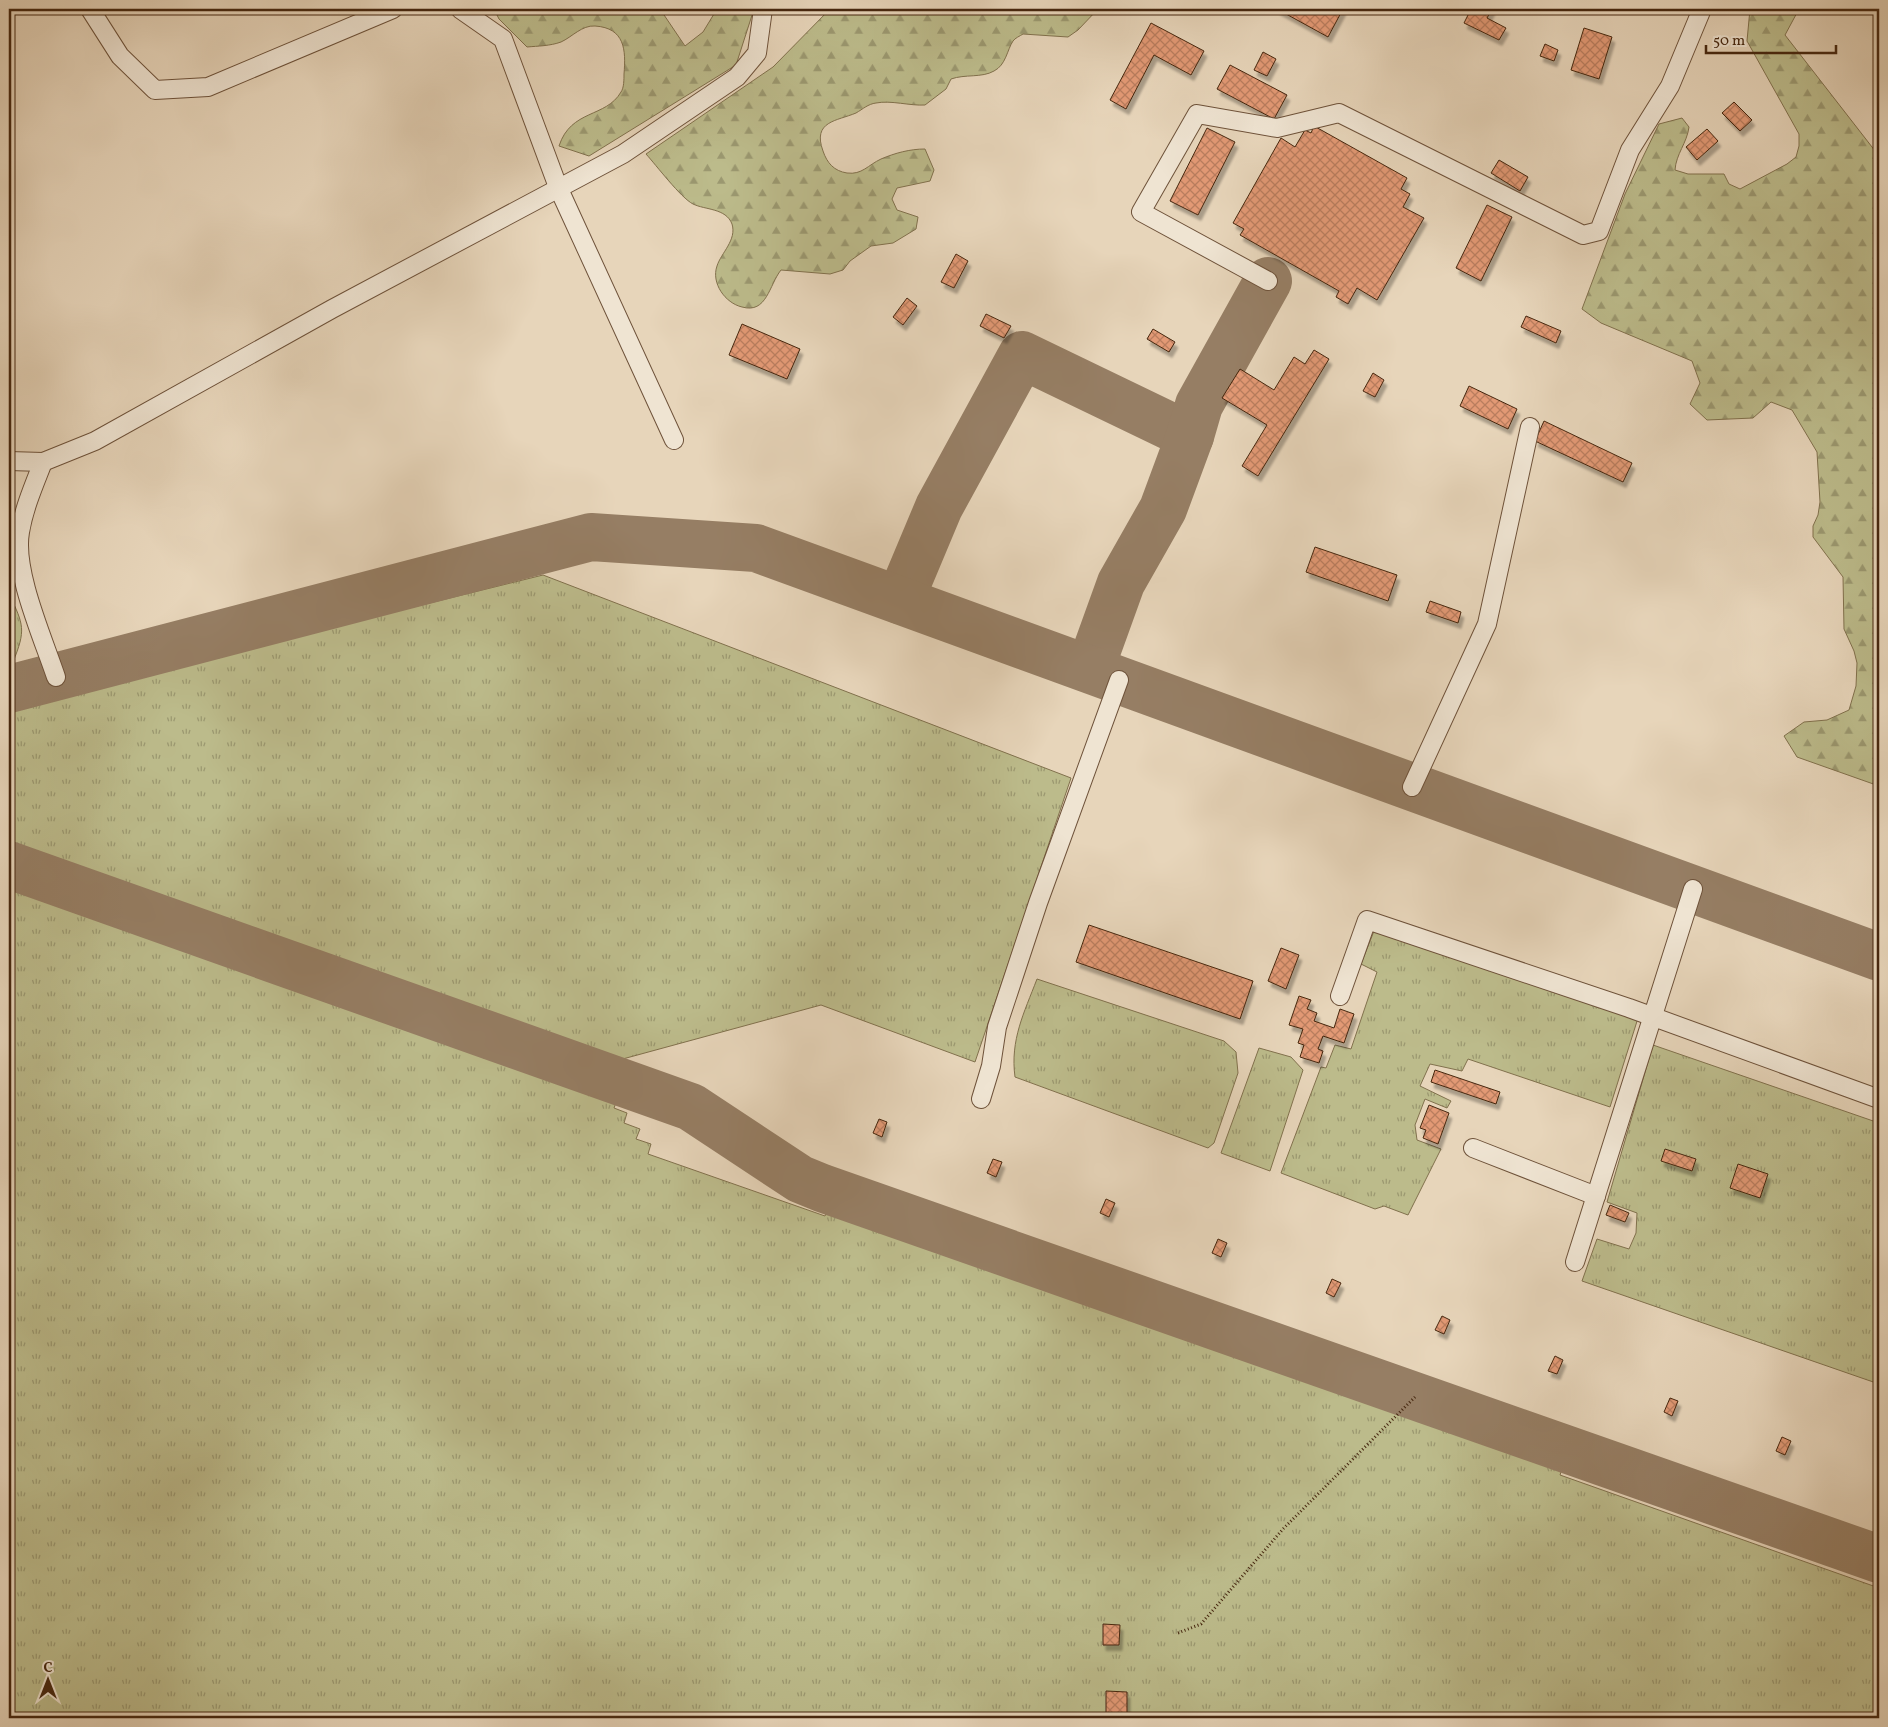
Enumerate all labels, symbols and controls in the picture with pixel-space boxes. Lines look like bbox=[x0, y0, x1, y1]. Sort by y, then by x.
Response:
scale bar bbox=[1706, 22, 1836, 54]
text: 50 m bbox=[1713, 31, 1745, 52]
north arrow bbox=[22, 1654, 72, 1704]
text: С bbox=[43, 1659, 53, 1678]

